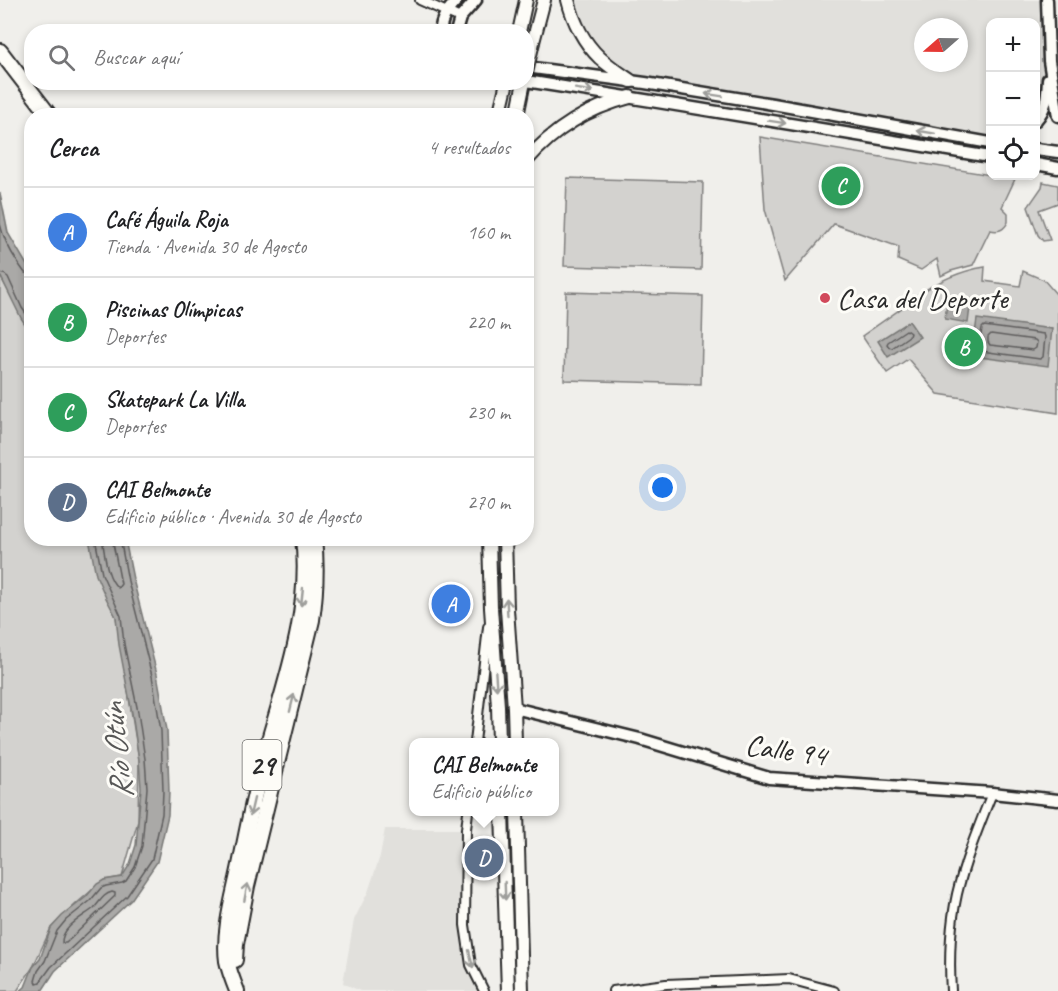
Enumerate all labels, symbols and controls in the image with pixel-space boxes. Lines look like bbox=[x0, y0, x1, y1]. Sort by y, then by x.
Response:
north arrow bbox=[914, 18, 968, 72]
map controls bbox=[986, 18, 1040, 180]
button: + bbox=[986, 18, 1040, 72]
search box bbox=[24, 24, 534, 90]
icon: search bbox=[45, 41, 78, 74]
text: Buscar aquí bbox=[93, 43, 179, 71]
button: − bbox=[986, 72, 1040, 126]
one-way arrow bbox=[574, 85, 594, 96]
one-way arrow bbox=[704, 89, 724, 100]
one-way arrow bbox=[766, 117, 786, 128]
one-way arrow bbox=[917, 126, 937, 137]
button: locate bbox=[986, 126, 1040, 180]
text: Cerca bbox=[48, 131, 98, 164]
text: 4 resultados bbox=[428, 135, 510, 160]
pin: C bbox=[822, 164, 860, 208]
text: Café Águila Roja bbox=[105, 206, 228, 234]
text: A bbox=[62, 220, 73, 245]
text: 160 m bbox=[467, 220, 510, 245]
text: Tienda · Avenida 30 de Agosto bbox=[105, 234, 306, 259]
place label: Casa del Deporte bbox=[837, 279, 1010, 317]
marker: Casa del Deporte bbox=[818, 291, 832, 305]
text: Piscinas Olímpicas bbox=[105, 296, 242, 324]
text: B bbox=[62, 310, 73, 335]
text: 220 m bbox=[467, 310, 510, 335]
text: Deportes bbox=[105, 324, 165, 349]
pin: B bbox=[944, 324, 984, 370]
text: Skatepark La Villa bbox=[105, 386, 244, 414]
text: C bbox=[63, 400, 72, 425]
text: 230 m bbox=[467, 400, 510, 425]
text: Deportes bbox=[105, 414, 165, 439]
your location bbox=[648, 473, 677, 502]
text: CAI Belmonte bbox=[105, 476, 210, 504]
text: D bbox=[62, 490, 73, 515]
text: 270 m bbox=[467, 490, 510, 515]
text: Edificio público · Avenida 30 de Agosto bbox=[105, 504, 361, 529]
pin: A bbox=[432, 582, 470, 626]
one-way arrow bbox=[296, 586, 307, 606]
one-way arrow bbox=[502, 598, 513, 618]
one-way arrow bbox=[491, 670, 502, 690]
one-way arrow bbox=[287, 694, 299, 713]
water label: Río Otún bbox=[91, 699, 142, 801]
street label: Calle 94 bbox=[743, 726, 831, 775]
popup bbox=[409, 738, 559, 816]
road number: 29 bbox=[242, 740, 282, 790]
text: CAI Belmonte bbox=[432, 751, 536, 779]
text: Edificio público bbox=[432, 779, 531, 804]
one-way arrow bbox=[245, 797, 257, 816]
pin: D bbox=[464, 836, 504, 880]
one-way arrow bbox=[499, 880, 510, 900]
one-way arrow bbox=[241, 883, 252, 903]
one-way arrow bbox=[466, 949, 477, 969]

